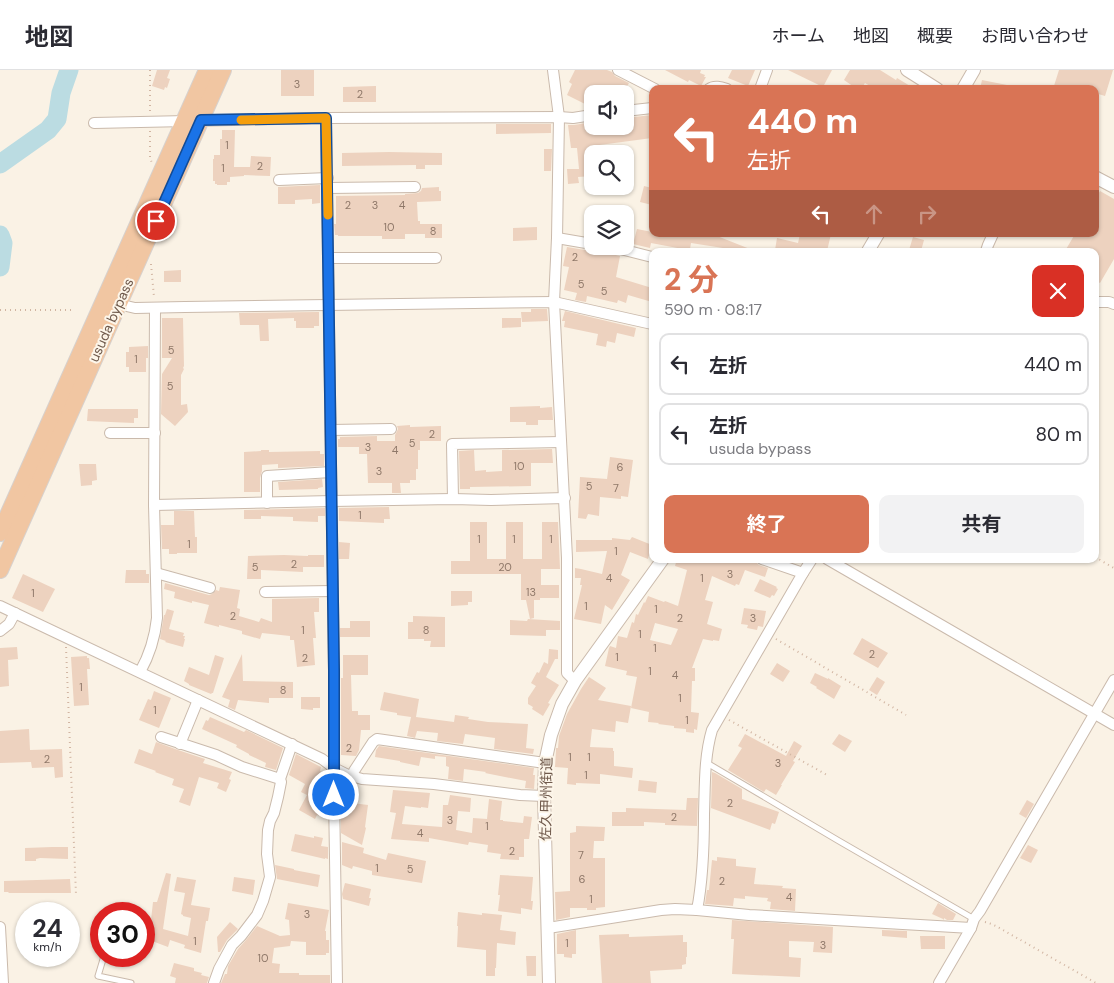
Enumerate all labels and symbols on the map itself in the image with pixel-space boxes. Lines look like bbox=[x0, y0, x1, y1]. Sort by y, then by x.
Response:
house number: 3 bbox=[294, 77, 300, 91]
house number: 2 bbox=[357, 87, 363, 101]
house number: 1 bbox=[225, 138, 229, 152]
house number: 2 bbox=[257, 159, 263, 173]
house number: 1 bbox=[221, 161, 225, 175]
house number: 2 bbox=[345, 198, 351, 212]
house number: 3 bbox=[372, 198, 378, 212]
house number: 4 bbox=[399, 198, 406, 212]
pin bbox=[135, 200, 177, 242]
house number: 10 bbox=[384, 220, 394, 234]
house number: 8 bbox=[430, 224, 436, 238]
house number: 2 bbox=[572, 250, 578, 264]
street label: usuda bypass bbox=[85, 275, 137, 365]
house number: 5 bbox=[578, 277, 585, 291]
house number: 5 bbox=[601, 284, 608, 298]
house number: 5 bbox=[168, 343, 175, 357]
house number: 1 bbox=[134, 352, 138, 366]
house number: 5 bbox=[167, 379, 174, 393]
house number: 2 bbox=[429, 427, 435, 441]
house number: 5 bbox=[409, 436, 416, 450]
house number: 3 bbox=[365, 440, 371, 454]
house number: 4 bbox=[392, 443, 399, 457]
house number: 10 bbox=[514, 459, 524, 473]
house number: 6 bbox=[617, 460, 624, 474]
house number: 3 bbox=[376, 464, 382, 478]
house number: 5 bbox=[586, 479, 593, 493]
house number: 7 bbox=[613, 481, 619, 495]
house number: 1 bbox=[358, 508, 362, 522]
house number: 1 bbox=[477, 532, 481, 546]
house number: 1 bbox=[512, 532, 516, 546]
house number: 1 bbox=[549, 532, 553, 546]
house number: 1 bbox=[187, 537, 191, 551]
house number: 1 bbox=[614, 544, 618, 558]
house number: 2 bbox=[291, 557, 297, 571]
house number: 5 bbox=[252, 560, 259, 574]
house number: 20 bbox=[498, 560, 512, 574]
house number: 3 bbox=[727, 567, 733, 581]
house number: 4 bbox=[606, 571, 613, 585]
house number: 1 bbox=[700, 571, 704, 585]
house number: 13 bbox=[526, 585, 536, 599]
house number: 1 bbox=[31, 586, 35, 600]
house number: 1 bbox=[584, 599, 588, 613]
house number: 1 bbox=[654, 602, 658, 616]
house number: 2 bbox=[230, 609, 236, 623]
house number: 2 bbox=[677, 611, 683, 625]
house number: 3 bbox=[750, 611, 756, 625]
house number: 1 bbox=[301, 623, 305, 637]
house number: 8 bbox=[423, 623, 429, 637]
house number: 1 bbox=[638, 627, 642, 641]
house number: 1 bbox=[653, 641, 657, 655]
house number: 2 bbox=[869, 647, 875, 661]
house number: 1 bbox=[615, 650, 619, 664]
house number: 2 bbox=[302, 651, 308, 665]
house number: 1 bbox=[648, 664, 652, 678]
house number: 4 bbox=[672, 668, 679, 682]
house number: 1 bbox=[79, 680, 83, 694]
house number: 8 bbox=[280, 683, 286, 697]
house number: 1 bbox=[678, 691, 682, 705]
house number: 1 bbox=[153, 703, 157, 717]
house number: 1 bbox=[685, 713, 689, 727]
house number: 2 bbox=[346, 741, 352, 755]
house number: 1 bbox=[568, 750, 572, 764]
house number: 1 bbox=[587, 750, 591, 764]
house number: 2 bbox=[44, 752, 50, 766]
house number: 3 bbox=[775, 756, 781, 770]
street label: 佐久甲州街道 bbox=[536, 757, 556, 841]
position arrow bbox=[307, 768, 359, 820]
house number: 1 bbox=[584, 768, 588, 782]
house number: 2 bbox=[727, 796, 733, 810]
house number: 2 bbox=[671, 810, 677, 824]
house number: 3 bbox=[447, 813, 453, 827]
house number: 1 bbox=[485, 819, 489, 833]
house number: 4 bbox=[417, 826, 424, 840]
house number: 2 bbox=[509, 844, 515, 858]
house number: 7 bbox=[578, 848, 584, 862]
house number: 1 bbox=[375, 861, 379, 875]
house number: 5 bbox=[407, 862, 414, 876]
house number: 6 bbox=[579, 872, 586, 886]
house number: 2 bbox=[719, 874, 725, 888]
house number: 4 bbox=[786, 890, 793, 904]
house number: 1 bbox=[589, 892, 593, 906]
speed limit sign: 30 bbox=[90, 902, 155, 967]
house number: 3 bbox=[304, 907, 310, 921]
house number: 1 bbox=[193, 934, 197, 948]
house number: 1 bbox=[565, 936, 569, 950]
house number: 3 bbox=[820, 938, 826, 952]
house number: 10 bbox=[258, 951, 268, 965]

